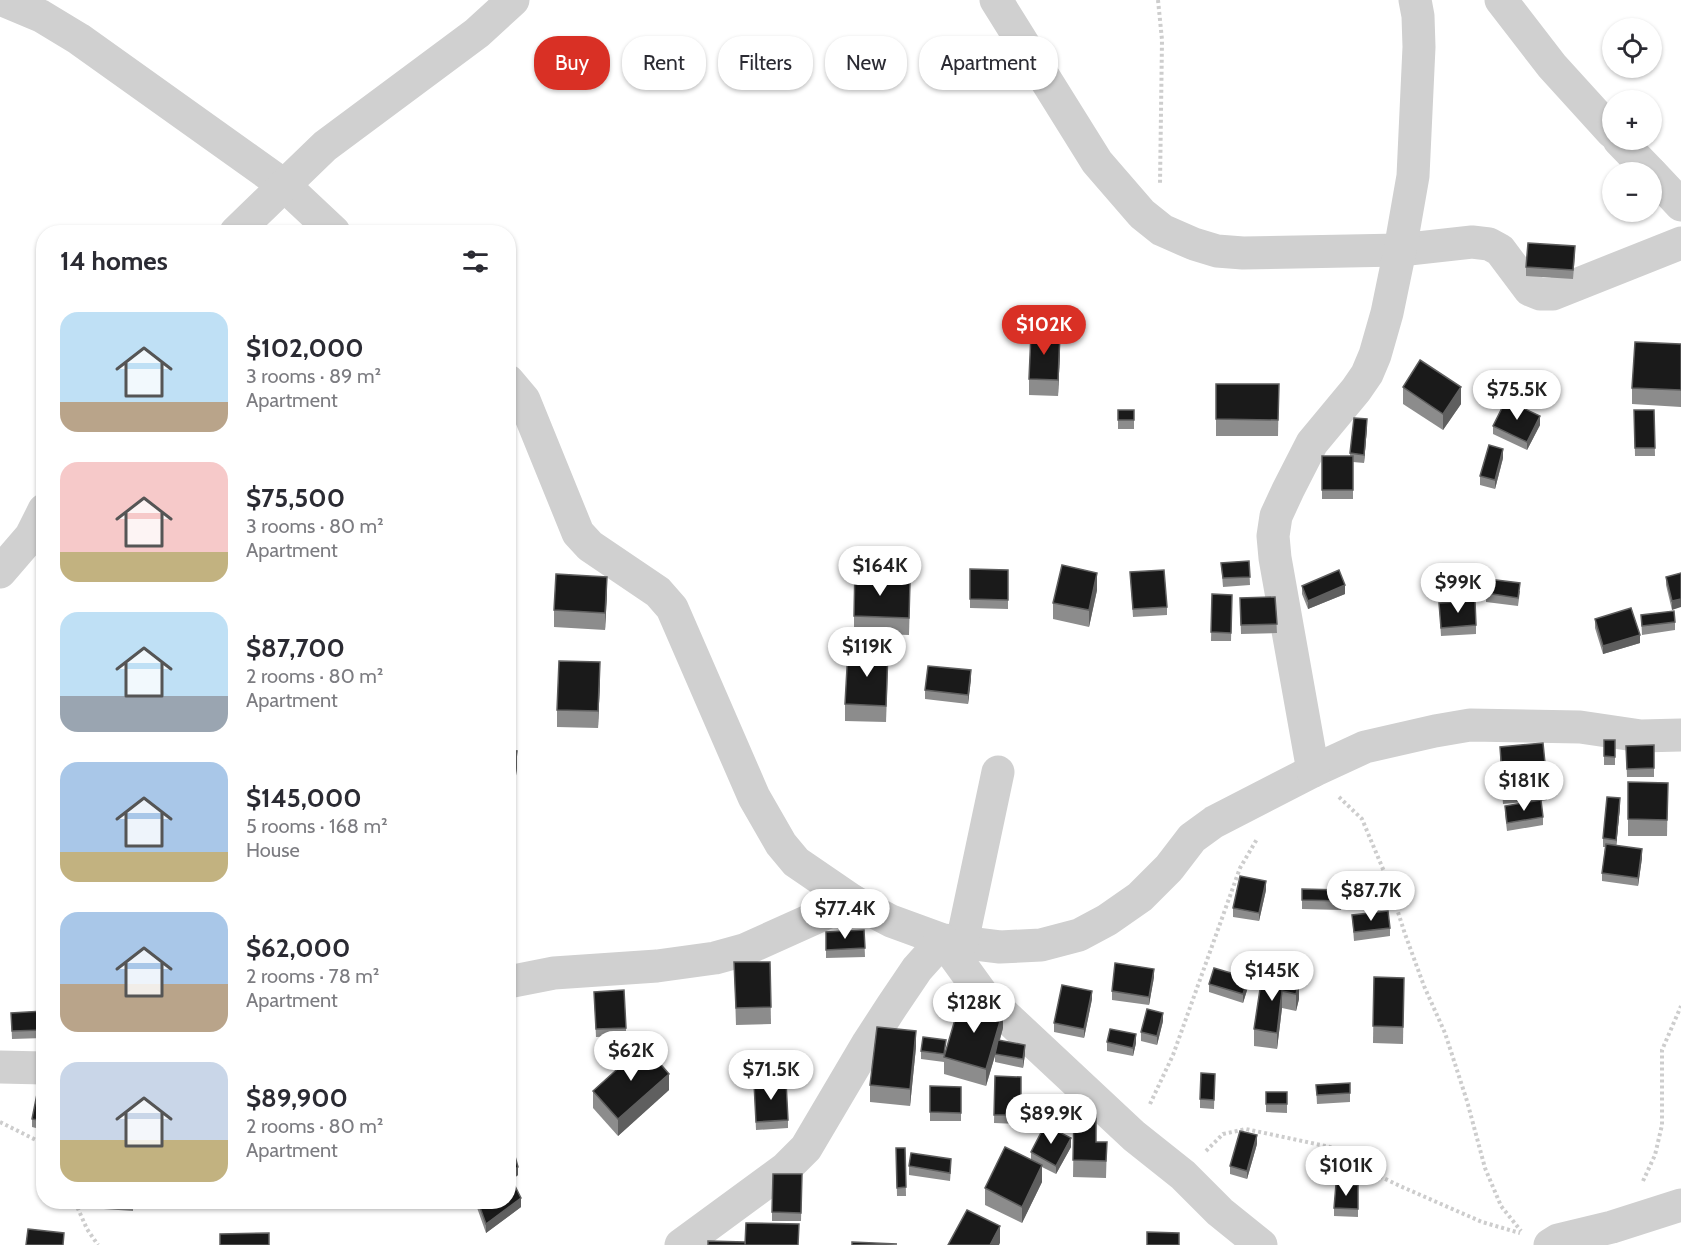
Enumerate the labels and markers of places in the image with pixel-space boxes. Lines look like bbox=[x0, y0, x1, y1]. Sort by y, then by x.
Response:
pin: $102K bbox=[1002, 305, 1086, 356]
pin: $75.5K bbox=[1468, 370, 1566, 421]
pin: $164K bbox=[838, 546, 922, 597]
pin: $99K bbox=[1422, 563, 1494, 614]
pin: $119K bbox=[825, 627, 909, 678]
pin: $181K bbox=[1482, 761, 1566, 812]
pin: $87.7K bbox=[1322, 871, 1420, 922]
pin: $77.4K bbox=[796, 889, 894, 940]
pin: $145K bbox=[1230, 951, 1314, 1002]
pin: $128K bbox=[932, 983, 1016, 1034]
pin: $62K bbox=[595, 1031, 667, 1082]
pin: $71.5K bbox=[722, 1050, 820, 1101]
pin: $89.9K bbox=[1002, 1094, 1100, 1145]
pin: $101K bbox=[1304, 1146, 1388, 1197]

